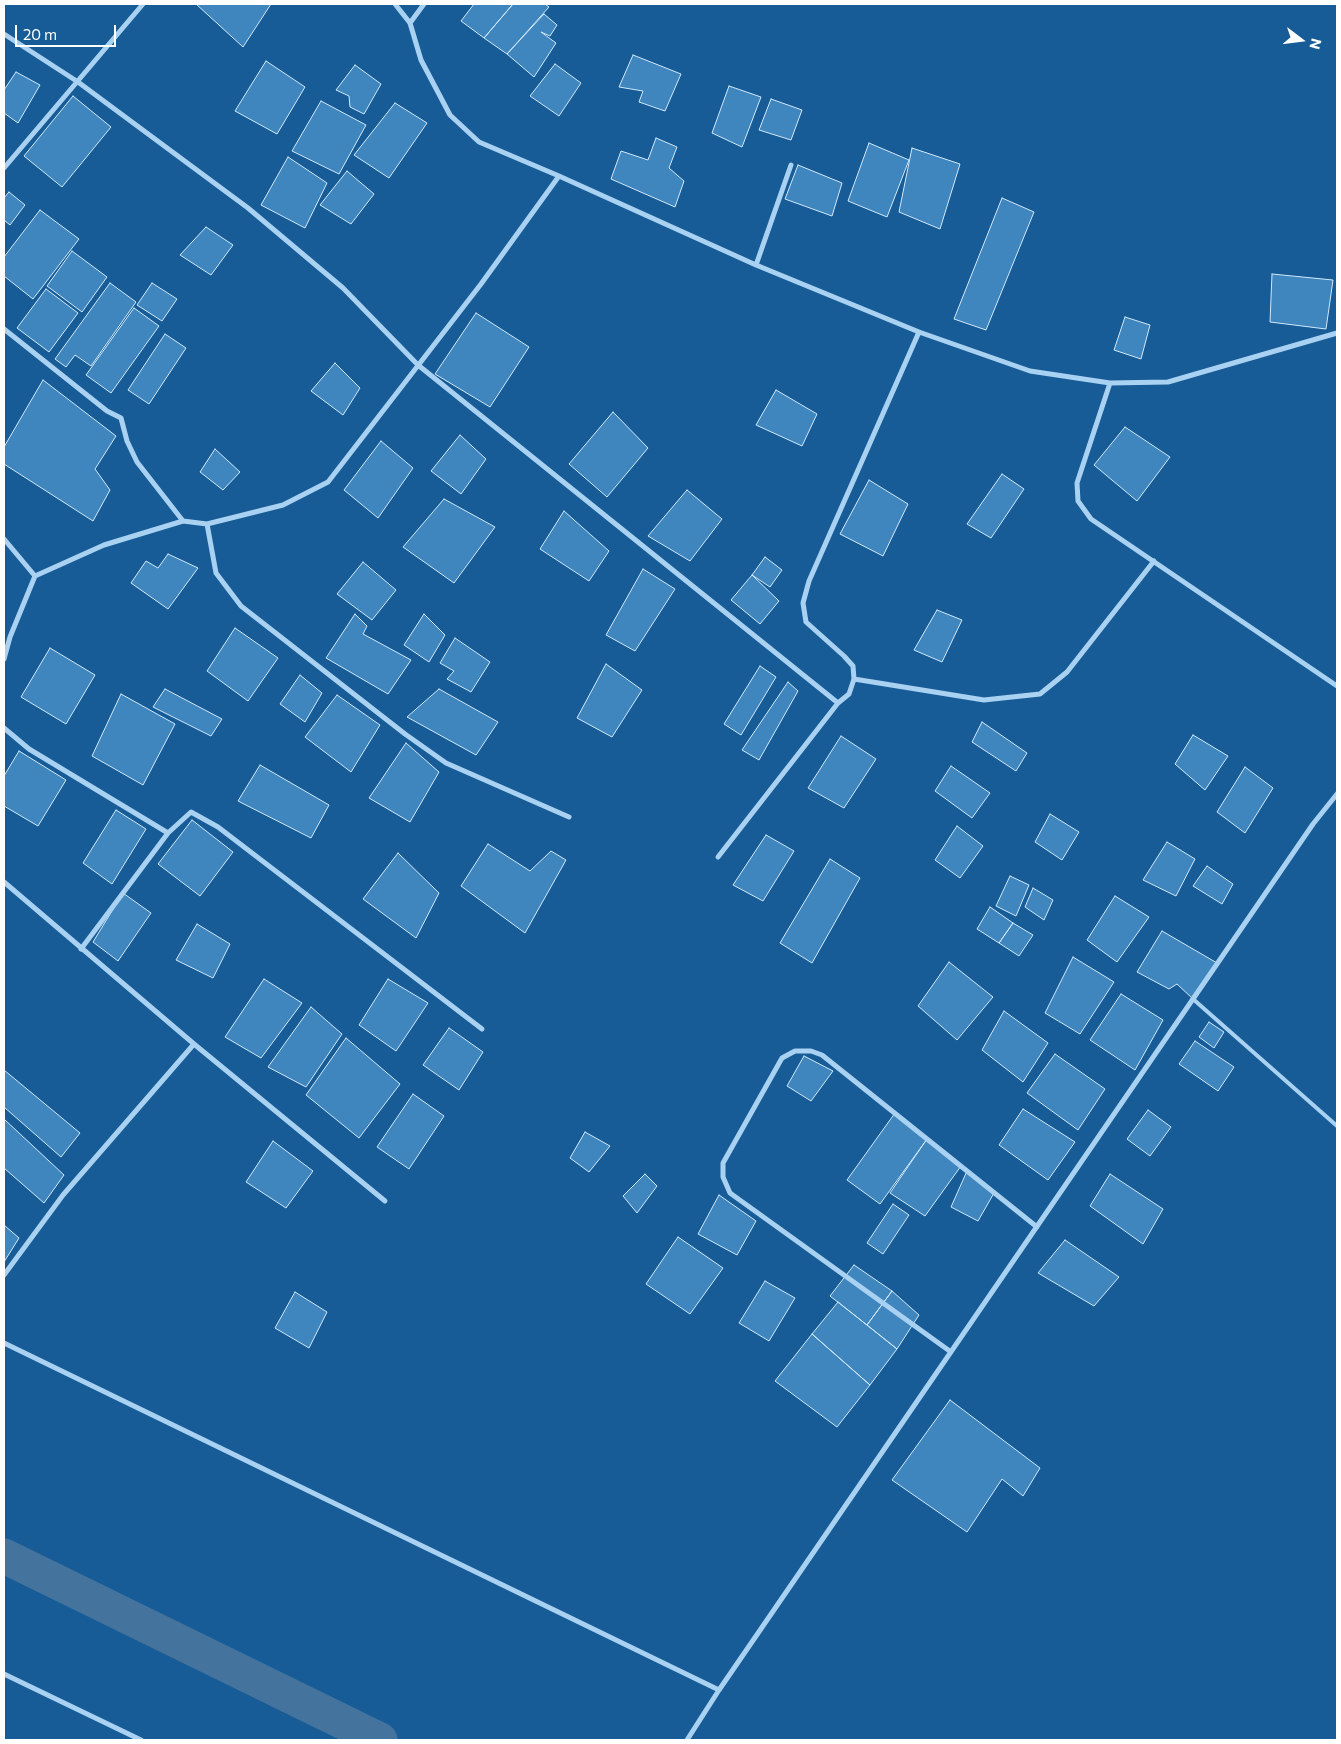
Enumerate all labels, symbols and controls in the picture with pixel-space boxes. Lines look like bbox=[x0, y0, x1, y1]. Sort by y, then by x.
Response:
scale bar bbox=[18, 15, 119, 47]
north arrow bbox=[1276, 15, 1326, 65]
text: 20 m bbox=[23, 25, 57, 43]
text: N bbox=[1306, 37, 1326, 51]

